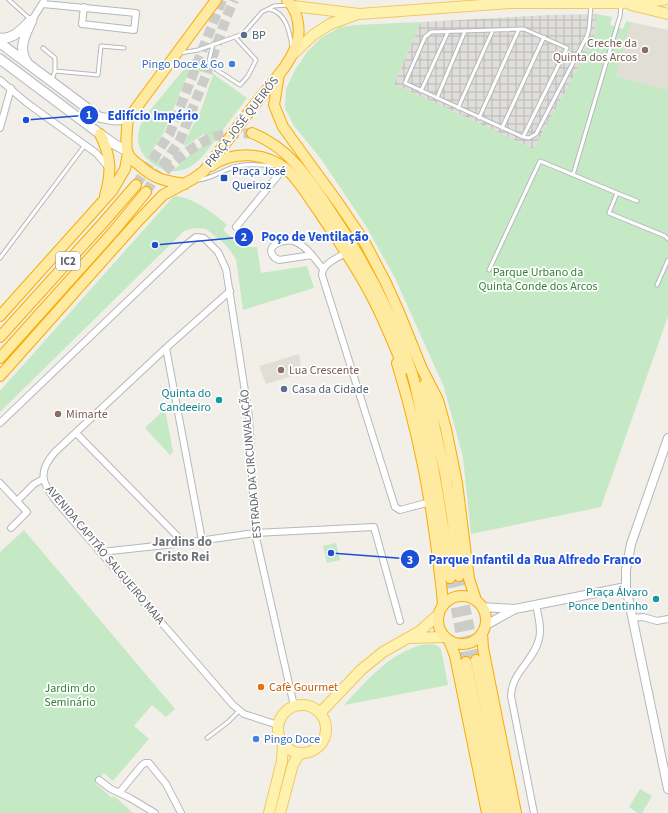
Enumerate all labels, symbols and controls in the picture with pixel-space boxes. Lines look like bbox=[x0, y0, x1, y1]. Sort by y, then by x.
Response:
place label: BP bbox=[252, 27, 266, 44]
marker: BP bbox=[239, 30, 249, 40]
place label: Creche da Quinta dos Arcos bbox=[553, 35, 637, 66]
marker: Creche da Quinta dos Arcos bbox=[640, 45, 650, 55]
place label: Pingo Doce & Go bbox=[142, 56, 224, 73]
marker: Pingo Doce & Go bbox=[227, 59, 237, 69]
street label: PRAÇA JOSÉ QUEIRÓS bbox=[201, 73, 283, 171]
callout: Edifício Império bbox=[79, 103, 206, 128]
text: 1 bbox=[86, 107, 92, 124]
text: Edifício Império bbox=[108, 107, 198, 125]
place label: Praça José Queiroz bbox=[232, 163, 286, 194]
marker: Praça José Queiroz bbox=[219, 173, 229, 183]
callout: Poço de Ventilação bbox=[234, 224, 377, 249]
text: Poço de Ventilação bbox=[261, 228, 369, 246]
text: 2 bbox=[241, 229, 247, 246]
road number: IC2 bbox=[56, 252, 80, 270]
park label: Parque Urbano da Quinta Conde dos Arcos bbox=[478, 264, 598, 295]
place label: Lua Crescente bbox=[289, 362, 359, 379]
marker: Lua Crescente bbox=[276, 365, 286, 375]
place label: Casa da Cidade bbox=[292, 381, 369, 398]
marker: Casa da Cidade bbox=[279, 384, 289, 394]
place label: Quinta do Candeeiro bbox=[159, 385, 211, 416]
street label: ESTRADA DA CIRCUNVALAÇÃO bbox=[236, 389, 266, 539]
marker: Quinta do Candeeiro bbox=[214, 395, 224, 405]
place label: Mimarte bbox=[66, 406, 108, 423]
marker: Mimarte bbox=[53, 409, 63, 419]
street label: AVENIDA CAPITÃO SALGUEIRO MAIA bbox=[42, 482, 169, 629]
district label: Jardins do Cristo Rei bbox=[152, 533, 212, 566]
callout: Parque Infantil da Rua Alfredo Franco bbox=[400, 547, 649, 572]
text: Parque Infantil da Rua Alfredo Franco bbox=[428, 551, 642, 569]
text: 3 bbox=[407, 552, 413, 569]
place label: Praça Álvaro Ponce Dentinho bbox=[568, 584, 648, 615]
marker: Praça Álvaro Ponce Dentinho bbox=[651, 594, 661, 604]
place label: Cafè Gourmet bbox=[269, 679, 338, 696]
park label: Jardim do Seminário bbox=[44, 680, 96, 711]
marker: Cafè Gourmet bbox=[256, 682, 266, 692]
place label: Pingo Doce bbox=[264, 731, 320, 748]
marker: Pingo Doce bbox=[251, 734, 261, 744]

